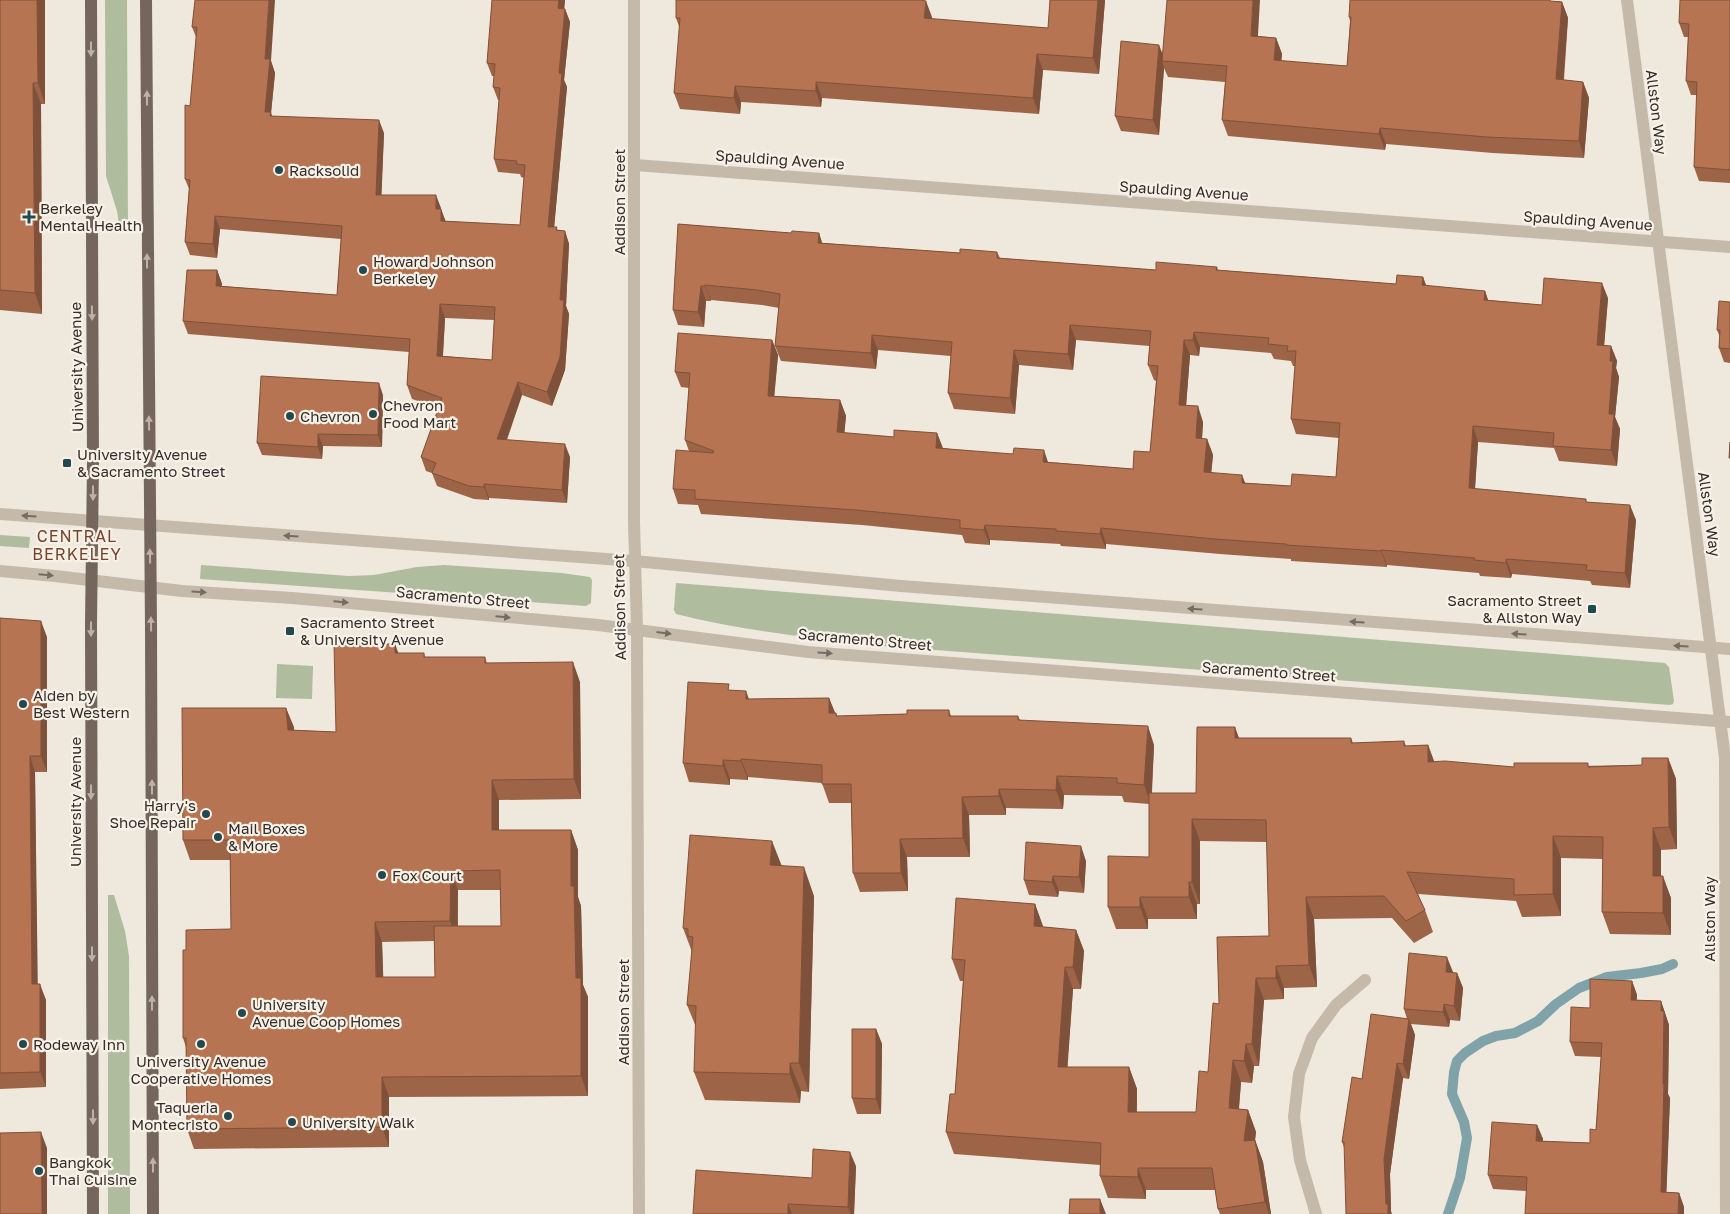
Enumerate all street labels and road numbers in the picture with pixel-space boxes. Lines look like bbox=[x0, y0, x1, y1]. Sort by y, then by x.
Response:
street label: Allston Way bbox=[1643, 68, 1671, 156]
street label: Spaulding Avenue bbox=[715, 146, 845, 173]
street label: Addison Street bbox=[610, 149, 628, 255]
street label: Spaulding Avenue bbox=[1119, 177, 1249, 204]
street label: Spaulding Avenue bbox=[1523, 207, 1653, 234]
street label: University Avenue bbox=[66, 301, 86, 432]
street label: Allston Way bbox=[1695, 470, 1725, 558]
street label: Addison Street bbox=[609, 553, 629, 661]
street label: Sacramento Street bbox=[395, 582, 531, 612]
street label: Sacramento Street bbox=[797, 624, 933, 654]
street label: Sacramento Street bbox=[1201, 657, 1337, 685]
street label: University Avenue bbox=[66, 737, 84, 867]
street label: Allston Way bbox=[1700, 876, 1718, 962]
street label: Addison Street bbox=[614, 959, 632, 1065]

